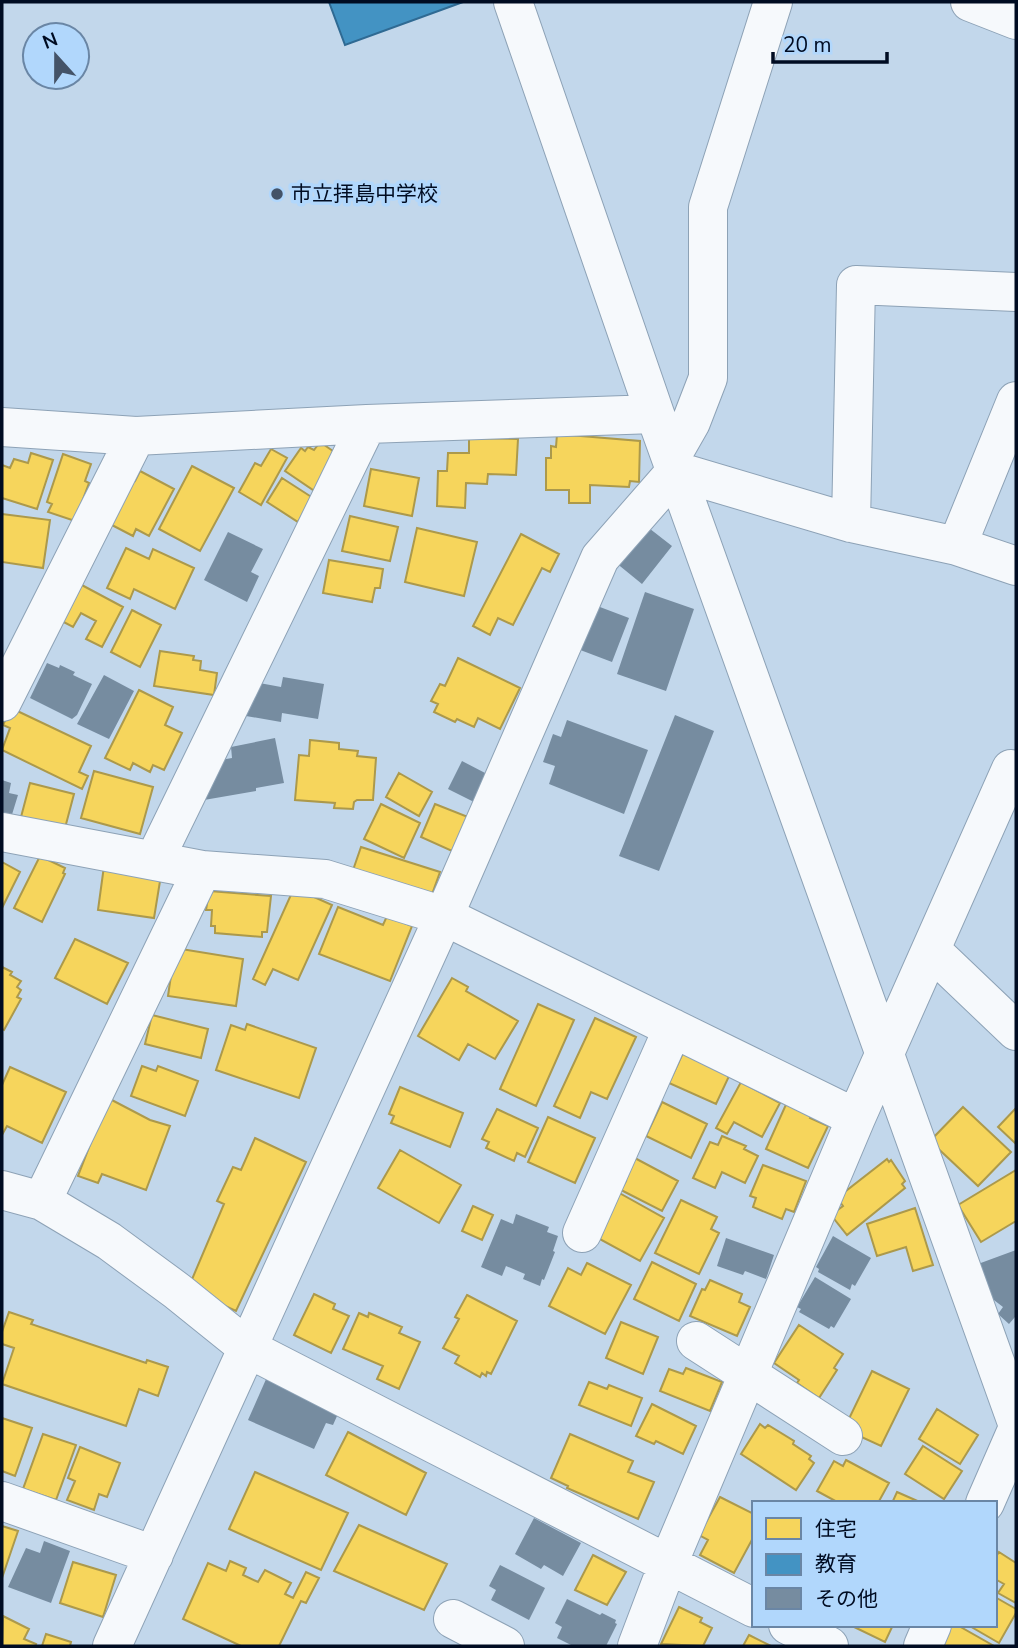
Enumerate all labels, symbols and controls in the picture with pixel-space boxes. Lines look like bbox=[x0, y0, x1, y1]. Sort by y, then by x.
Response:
north arrow bbox=[21, 21, 91, 91]
scale bar bbox=[773, 21, 887, 65]
text: N bbox=[39, 26, 62, 56]
text: 20 m bbox=[783, 31, 832, 59]
place label: 市立拝島中学校 bbox=[291, 180, 438, 208]
marker: 市立拝島中学校 bbox=[269, 186, 285, 202]
legend bbox=[752, 1501, 997, 1627]
text: 住宅 bbox=[815, 1515, 857, 1543]
text: 教育 bbox=[815, 1550, 857, 1578]
text: その他 bbox=[815, 1585, 878, 1613]

